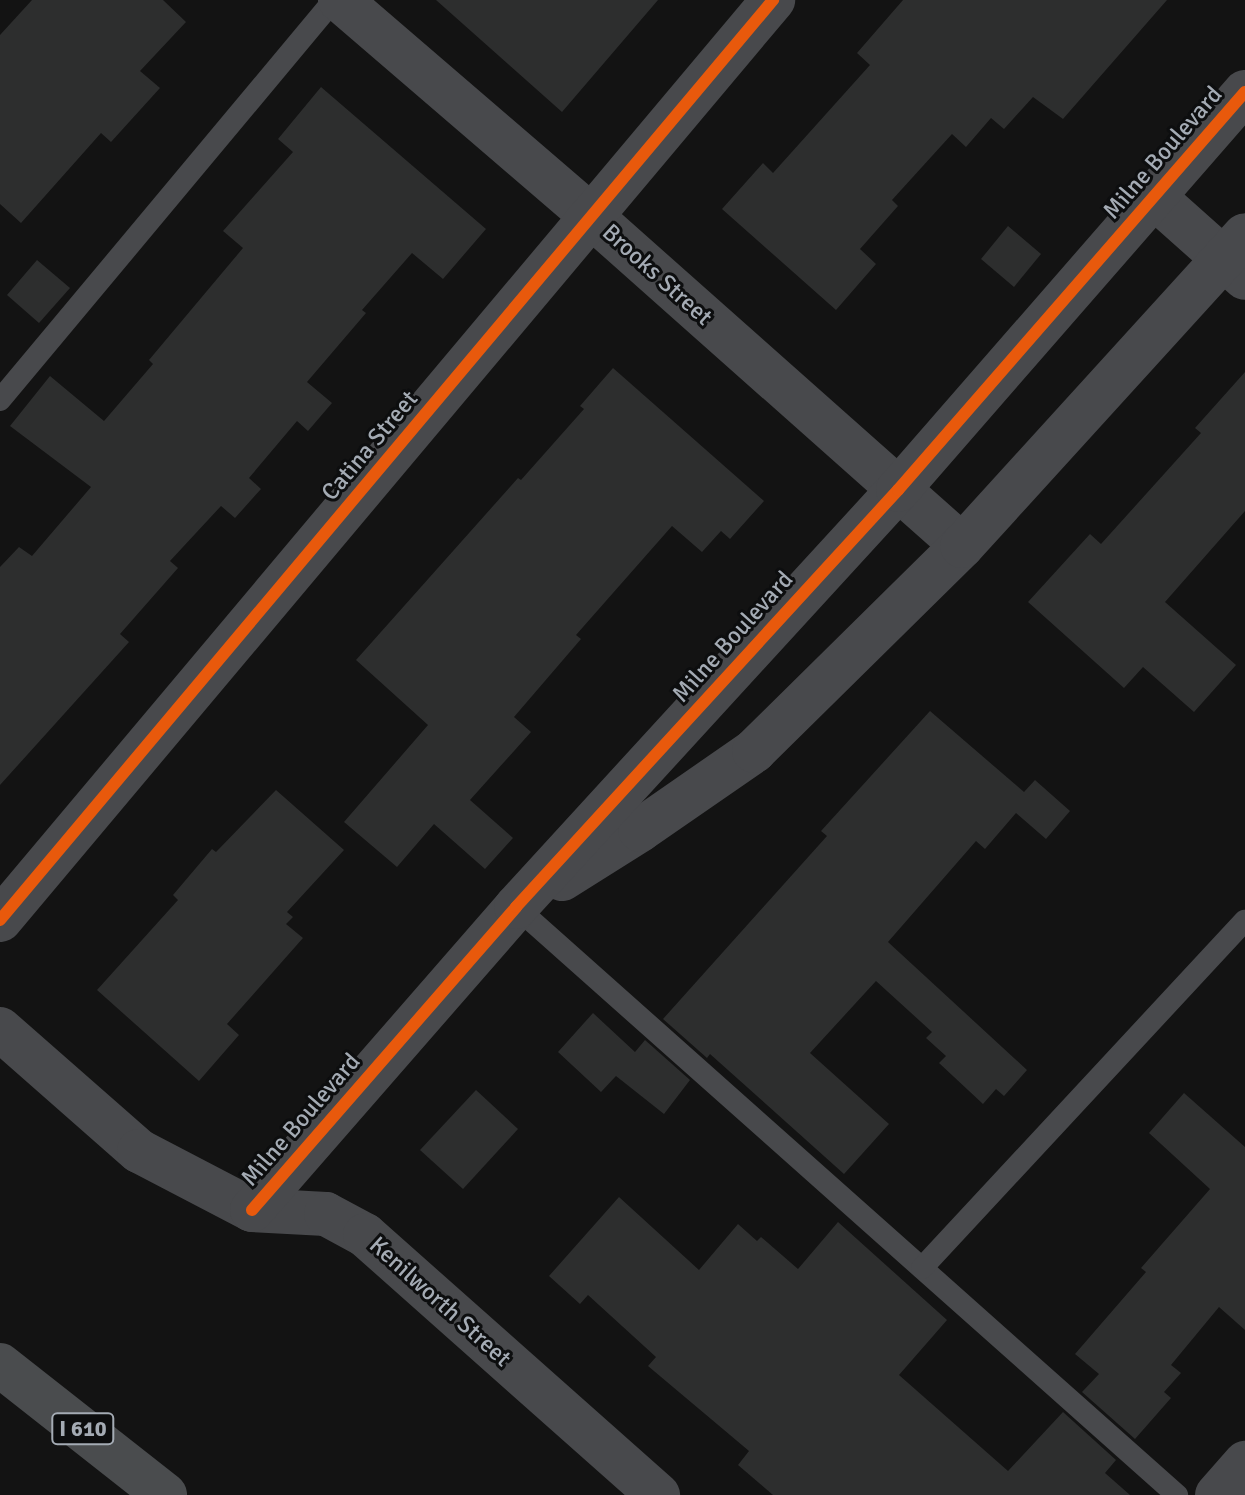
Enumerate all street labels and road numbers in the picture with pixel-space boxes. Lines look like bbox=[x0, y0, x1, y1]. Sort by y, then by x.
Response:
street label: Milne Boulevard bbox=[1098, 81, 1228, 225]
street label: Brooks Street bbox=[596, 218, 718, 332]
street label: Catina Street bbox=[316, 385, 424, 507]
street label: Milne Boulevard bbox=[667, 566, 799, 708]
street label: Milne Boulevard bbox=[236, 1048, 366, 1192]
street label: Kenilworth Street bbox=[363, 1231, 517, 1373]
road number: I 610 bbox=[51, 1411, 115, 1447]

